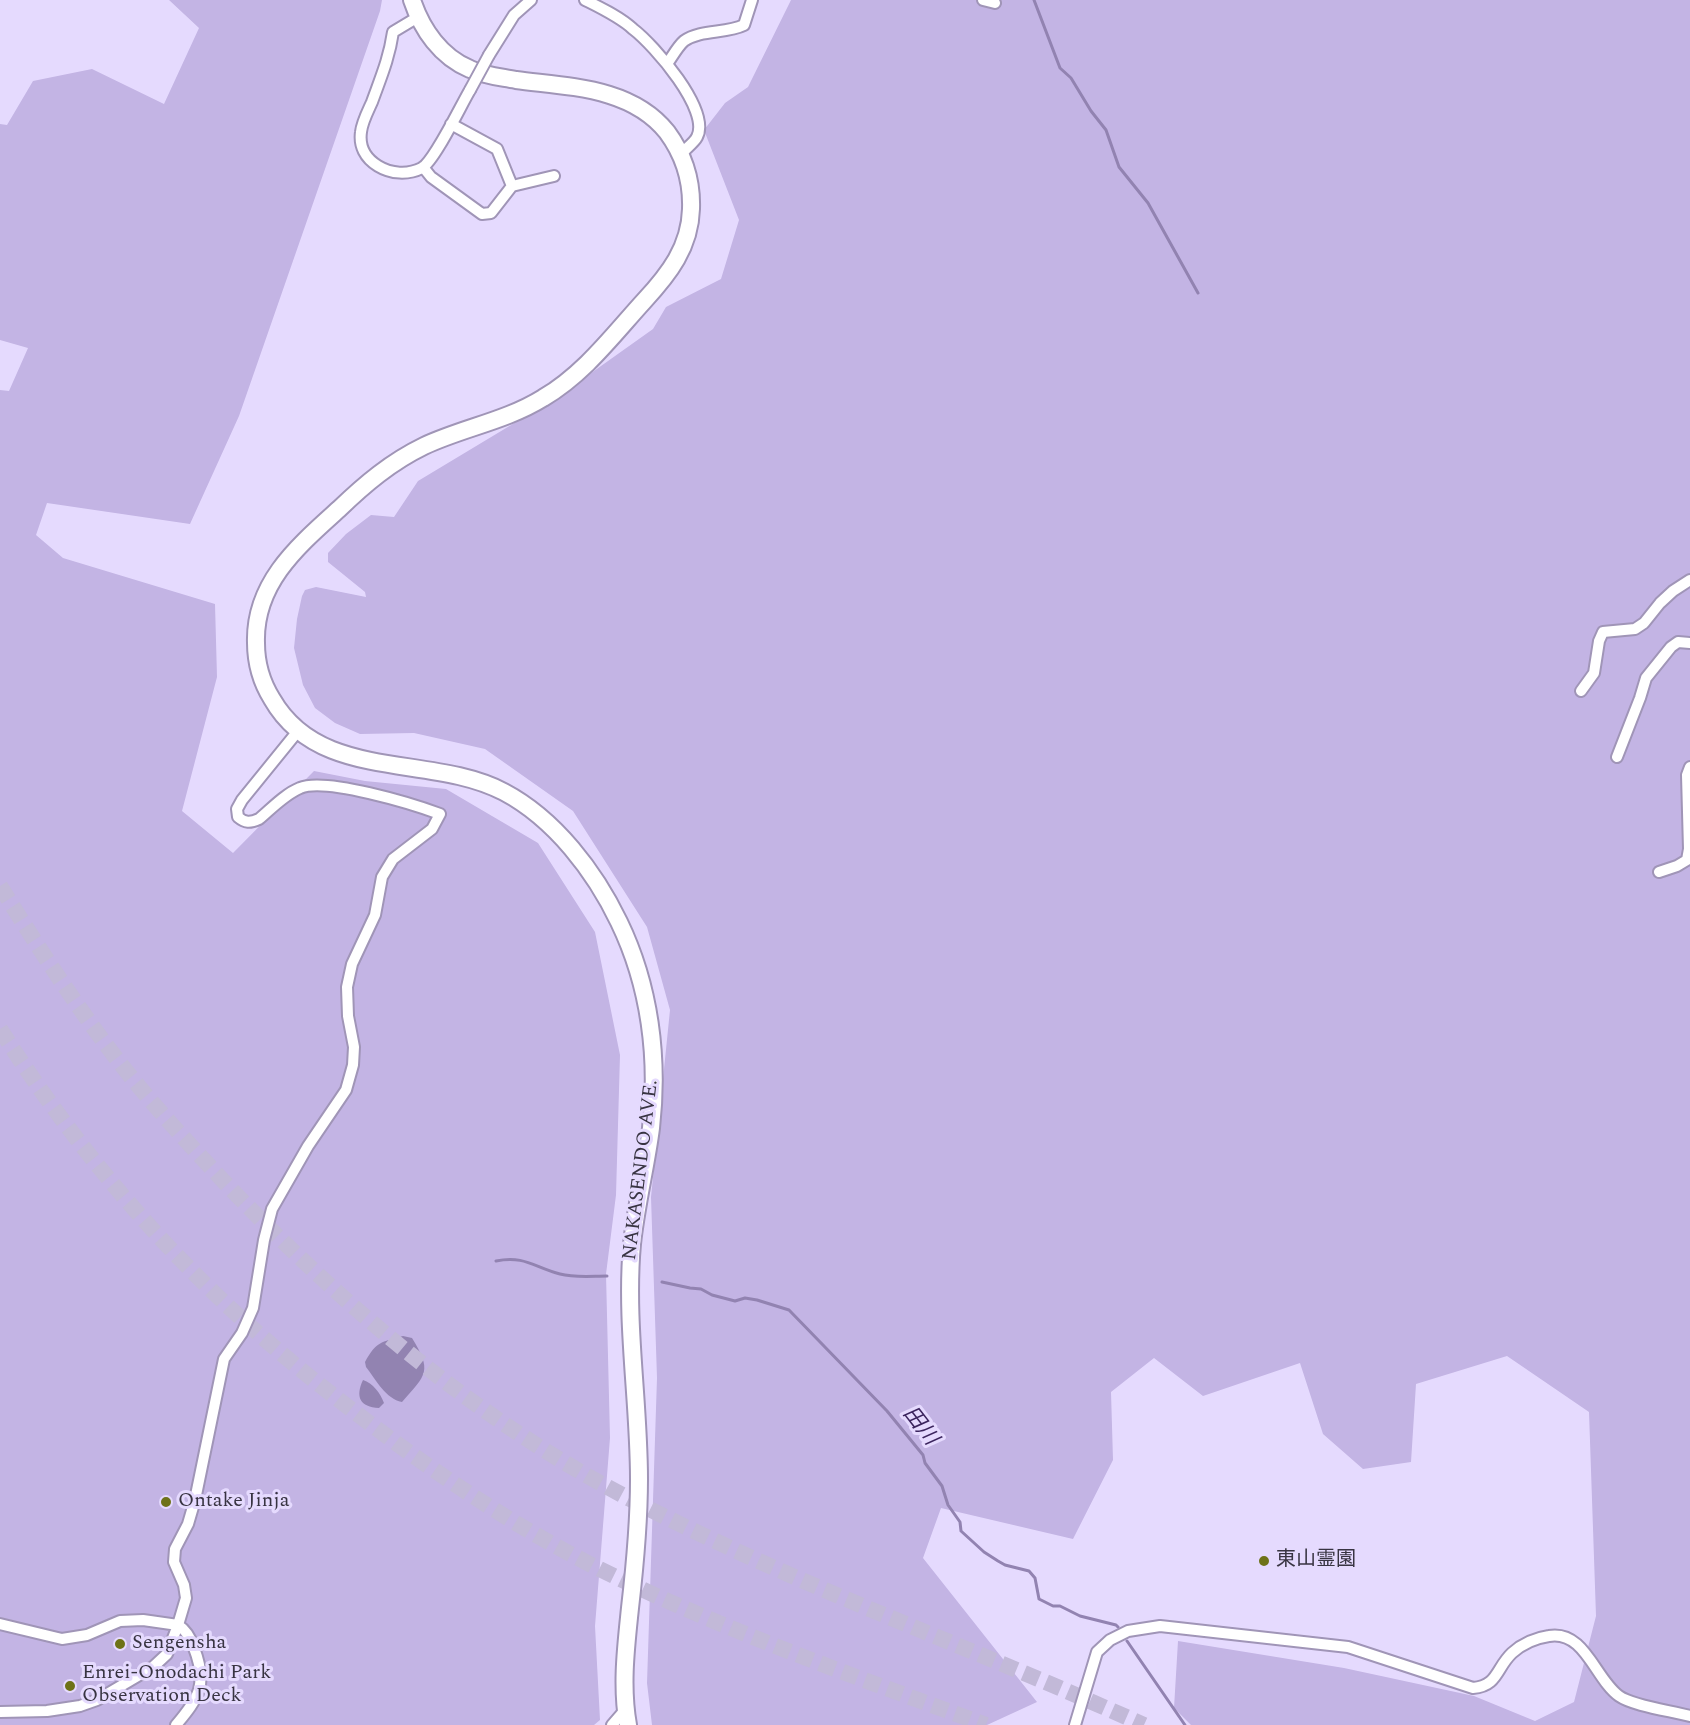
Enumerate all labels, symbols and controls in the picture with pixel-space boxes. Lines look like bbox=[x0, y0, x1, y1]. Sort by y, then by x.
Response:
street label: NAKASENDO AVE. bbox=[619, 1078, 665, 1262]
water label: 田川 bbox=[896, 1403, 942, 1451]
place label: Ontake Jinja bbox=[178, 1490, 289, 1514]
marker: Ontake Jinja bbox=[159, 1495, 173, 1509]
place label: 東山霊園 bbox=[1276, 1549, 1356, 1573]
marker: 東山霊園 bbox=[1257, 1554, 1271, 1568]
place label: Sengensha bbox=[132, 1632, 226, 1656]
marker: Sengensha bbox=[113, 1637, 127, 1651]
place label: Enrei-Onodachi Park Observation Deck bbox=[82, 1662, 271, 1709]
marker: Enrei-Onodachi Park Observation Deck bbox=[63, 1679, 77, 1693]

